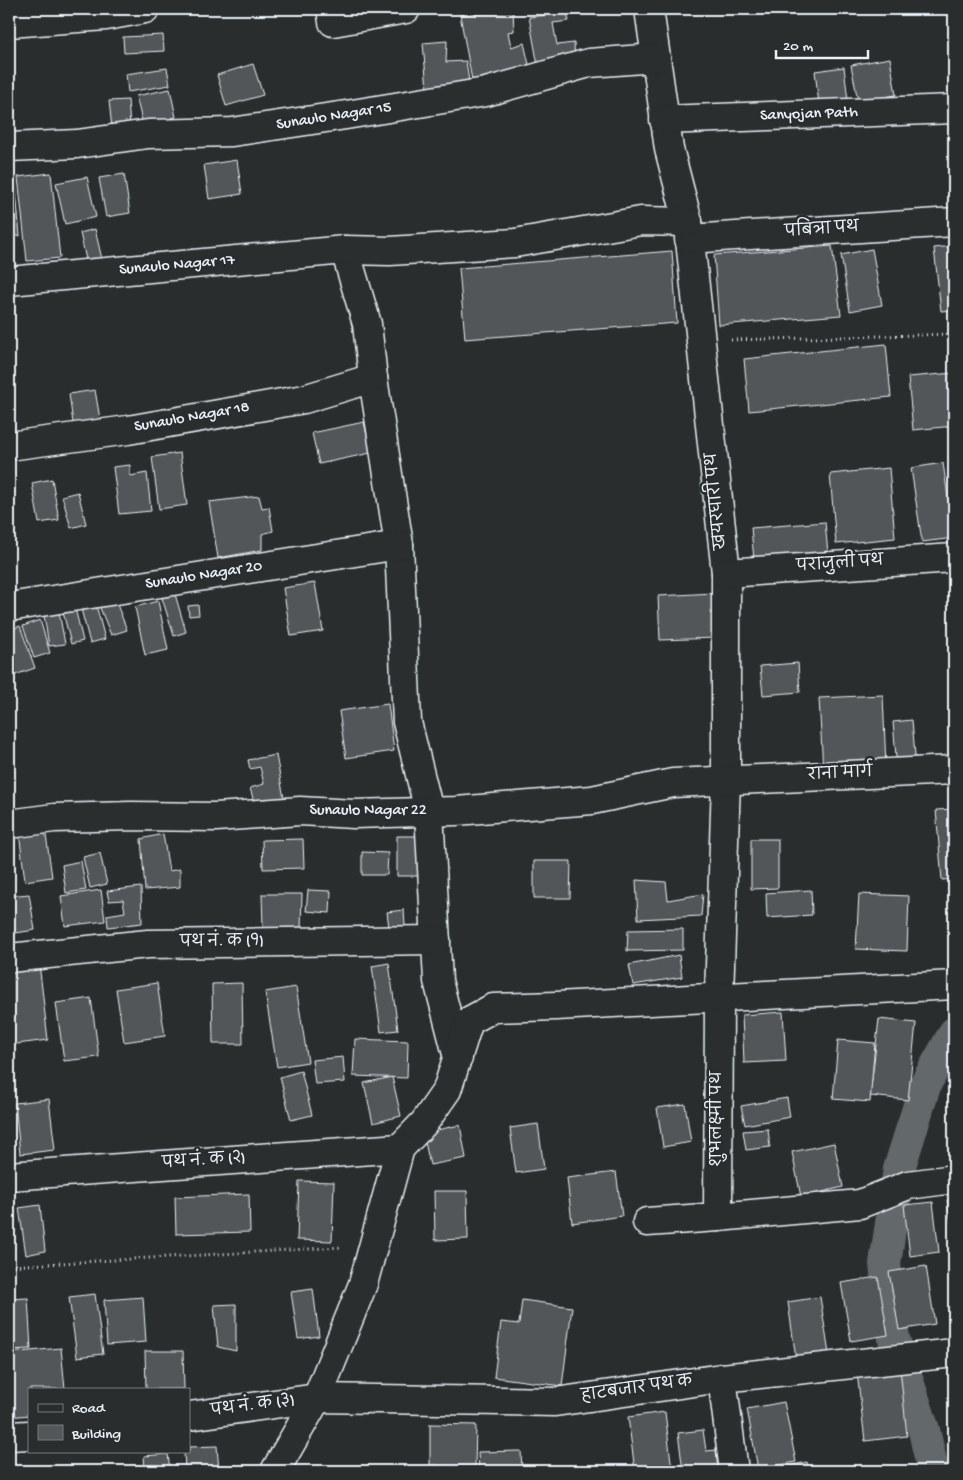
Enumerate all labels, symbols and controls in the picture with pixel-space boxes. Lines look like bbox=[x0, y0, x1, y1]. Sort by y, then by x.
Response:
scale bar bbox=[776, 28, 868, 60]
text: 20 m bbox=[783, 38, 813, 56]
street label: Sunaulo Nagar 15 bbox=[275, 99, 393, 135]
street label: Sanyojan Path bbox=[760, 104, 859, 126]
street label: पबित्रा पथ bbox=[783, 214, 861, 243]
street label: Sunaulo Nagar 17 bbox=[118, 251, 236, 281]
street label: Sunaulo Nagar 18 bbox=[133, 398, 251, 437]
street label: खयरघारी पथ bbox=[697, 451, 733, 552]
street label: पराजुली पथ bbox=[795, 547, 885, 578]
street label: Sunaulo Nagar 20 bbox=[144, 557, 264, 595]
street label: राना मार्ग bbox=[806, 759, 874, 786]
street label: Sunaulo Nagar 22 bbox=[310, 802, 427, 821]
street label: पथ नं. क (१) bbox=[179, 929, 264, 953]
street label: शुभलक्ष्मी पथ bbox=[704, 1070, 728, 1167]
street label: पथ नं. क (२) bbox=[160, 1146, 246, 1174]
street label: हाटबजार पथ क bbox=[579, 1372, 695, 1407]
legend bbox=[28, 1388, 190, 1452]
street label: पथ नं. क (३) bbox=[208, 1388, 296, 1422]
text: Road bbox=[72, 1400, 106, 1418]
text: Building bbox=[71, 1426, 121, 1444]

